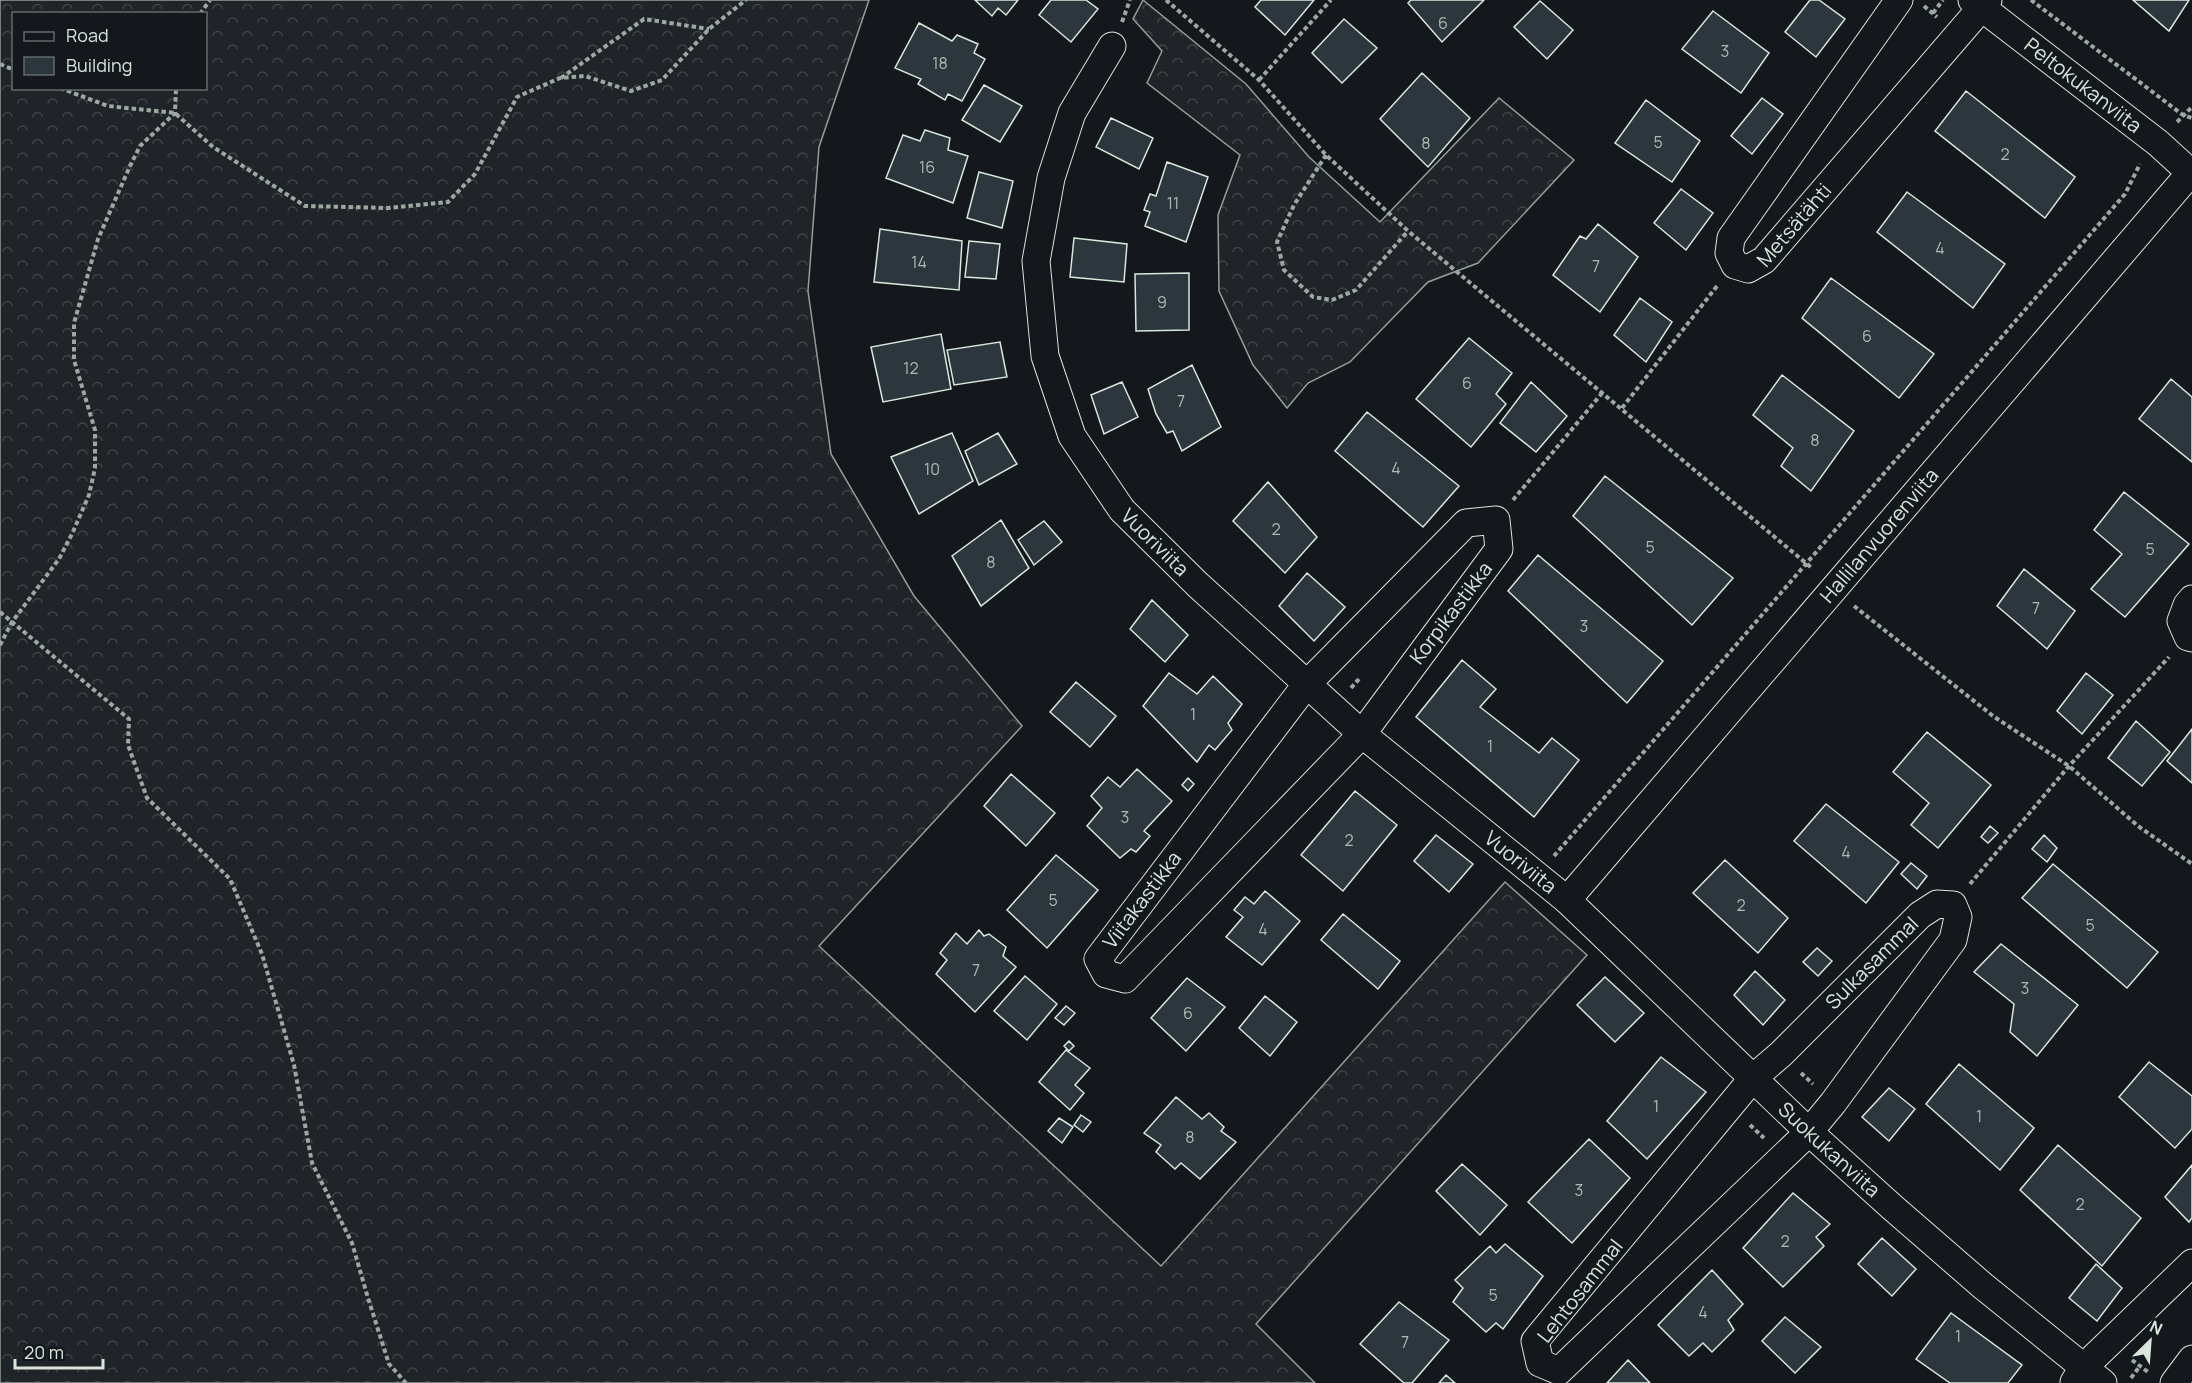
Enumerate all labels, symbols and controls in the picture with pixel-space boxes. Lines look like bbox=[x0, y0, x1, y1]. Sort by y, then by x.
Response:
legend bbox=[12, 12, 207, 90]
house number: 6 bbox=[1438, 12, 1448, 34]
text: Road bbox=[66, 23, 109, 47]
street label: Peltokukanviita bbox=[2019, 31, 2148, 139]
house number: 3 bbox=[1721, 40, 1729, 62]
house number: 18 bbox=[932, 52, 948, 74]
text: Building bbox=[66, 53, 132, 77]
house number: 5 bbox=[1653, 131, 1663, 153]
house number: 8 bbox=[1421, 132, 1431, 154]
house number: 2 bbox=[2000, 143, 2010, 165]
house number: 16 bbox=[919, 156, 935, 178]
street label: Metsätähti bbox=[1750, 177, 1837, 272]
house number: 11 bbox=[1167, 192, 1179, 214]
house number: 4 bbox=[1935, 237, 1945, 259]
house number: 14 bbox=[911, 251, 927, 273]
house number: 7 bbox=[1592, 255, 1600, 277]
house number: 9 bbox=[1157, 291, 1167, 313]
house number: 6 bbox=[1862, 325, 1872, 347]
house number: 12 bbox=[903, 357, 919, 379]
house number: 6 bbox=[1462, 372, 1472, 394]
house number: 7 bbox=[1177, 390, 1185, 412]
house number: 8 bbox=[1810, 429, 1820, 451]
house number: 4 bbox=[1391, 457, 1401, 479]
house number: 10 bbox=[924, 458, 940, 480]
street label: Hallilanvuorenviita bbox=[1814, 462, 1944, 608]
street label: Vuoriviita bbox=[1115, 502, 1195, 582]
house number: 2 bbox=[1271, 518, 1281, 540]
house number: 5 bbox=[1645, 536, 1655, 558]
house number: 5 bbox=[2145, 538, 2155, 560]
house number: 8 bbox=[986, 551, 996, 573]
street label: Korpikastikka bbox=[1403, 556, 1498, 669]
house number: 7 bbox=[2032, 597, 2040, 619]
house number: 3 bbox=[1580, 615, 1588, 637]
house number: 1 bbox=[1190, 703, 1196, 725]
house number: 1 bbox=[1487, 735, 1493, 757]
house number: 3 bbox=[1121, 806, 1129, 828]
street label: Vuoriviita bbox=[1479, 824, 1563, 899]
house number: 2 bbox=[1344, 829, 1354, 851]
house number: 4 bbox=[1841, 841, 1851, 863]
street label: Viitakastikka bbox=[1096, 846, 1187, 954]
house number: 5 bbox=[1048, 889, 1058, 911]
house number: 2 bbox=[1736, 894, 1746, 916]
street label: Sulkasammal bbox=[1819, 910, 1924, 1015]
house number: 5 bbox=[2085, 914, 2095, 936]
house number: 4 bbox=[1258, 918, 1268, 940]
house number: 7 bbox=[972, 959, 980, 981]
house number: 3 bbox=[2021, 977, 2029, 999]
house number: 6 bbox=[1183, 1002, 1193, 1024]
house number: 1 bbox=[1653, 1095, 1659, 1117]
street label: Suokukanviita bbox=[1773, 1096, 1886, 1203]
house number: 1 bbox=[1976, 1105, 1982, 1127]
house number: 8 bbox=[1185, 1126, 1195, 1148]
house number: 3 bbox=[1575, 1179, 1583, 1201]
house number: 2 bbox=[2075, 1193, 2085, 1215]
house number: 2 bbox=[1780, 1230, 1790, 1252]
street label: Lehtosammal bbox=[1531, 1233, 1629, 1348]
house number: 5 bbox=[1488, 1284, 1498, 1306]
house number: 4 bbox=[1698, 1301, 1708, 1323]
north arrow bbox=[2120, 1311, 2180, 1371]
text: N bbox=[2146, 1315, 2166, 1340]
house number: 1 bbox=[1955, 1325, 1961, 1347]
house number: 7 bbox=[1401, 1331, 1409, 1353]
scale bar bbox=[15, 1332, 104, 1370]
text: 20 m bbox=[24, 1340, 64, 1364]

